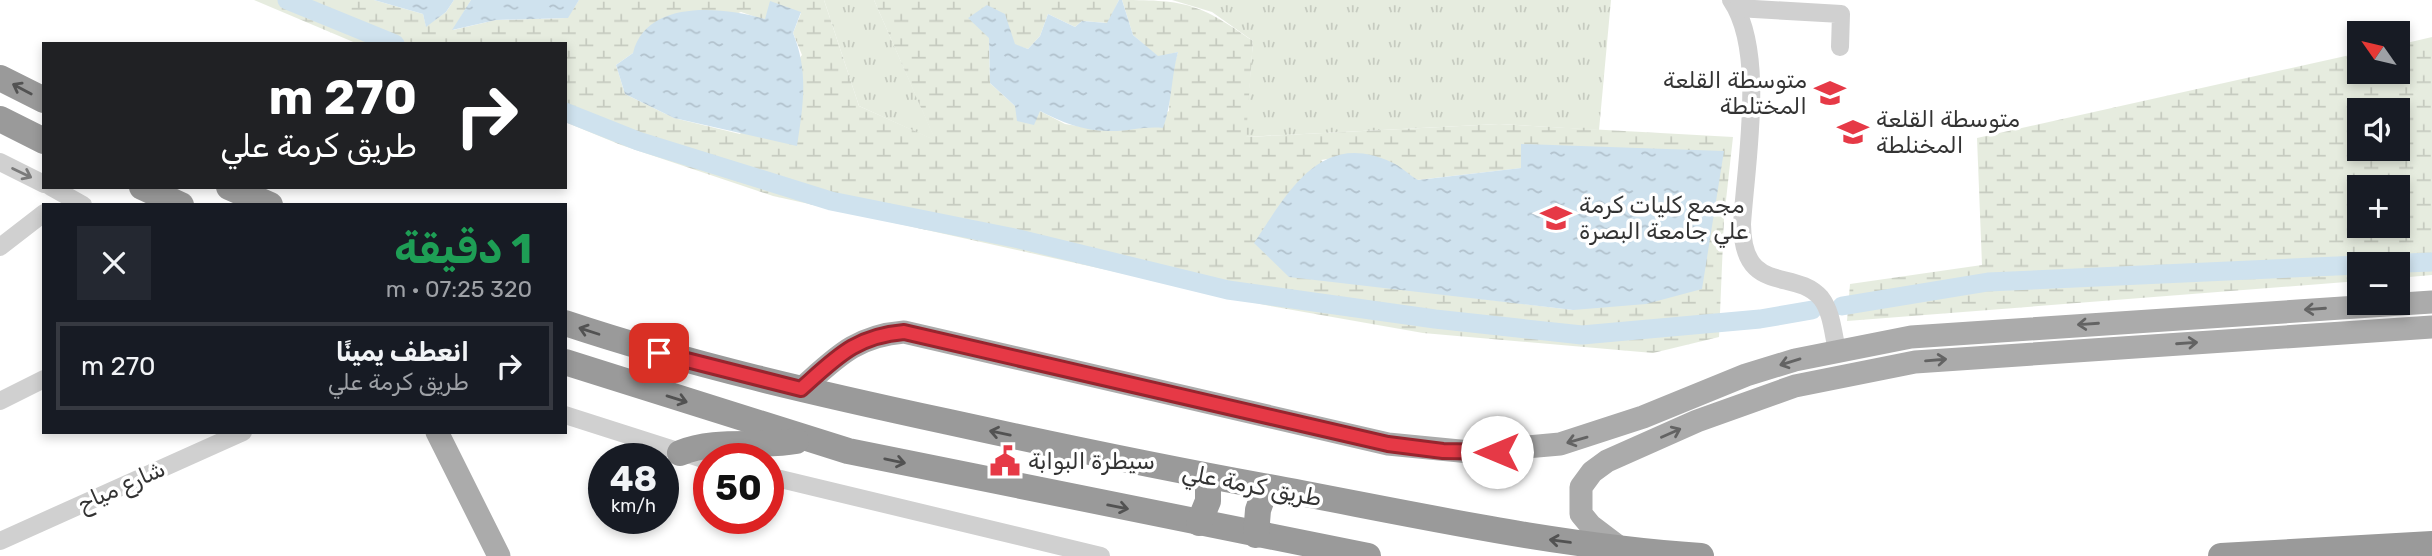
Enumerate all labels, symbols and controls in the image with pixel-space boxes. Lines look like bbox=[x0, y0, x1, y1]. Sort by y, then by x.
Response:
north arrow bbox=[2347, 21, 2410, 84]
map controls bbox=[2347, 21, 2410, 315]
place label: متوسطة القلعة المختلطة bbox=[1663, 66, 1807, 120]
text: 270 m bbox=[268, 68, 417, 126]
icon: right bbox=[441, 70, 532, 161]
school or university icon: متوسطة القلعة المختلطة bbox=[1813, 76, 1847, 110]
one-way arrow bbox=[12, 82, 33, 95]
button: sound bbox=[2347, 98, 2410, 161]
place label: متوسطة القلعة المخنلطة bbox=[1876, 105, 2020, 159]
school or university icon: متوسطة القلعة المخنلطة bbox=[1836, 115, 1870, 149]
text: طريق كرمة علي bbox=[220, 127, 417, 165]
one-way arrow bbox=[11, 167, 32, 180]
button: + bbox=[2347, 175, 2410, 238]
place label: مجمع كليات كرمة علي جامعة البصرة bbox=[1579, 191, 1748, 248]
school or university icon: مجمع كليات كرمة علي جامعة البصرة bbox=[1539, 201, 1573, 235]
text: 1 دقيقة bbox=[394, 224, 532, 274]
button: close bbox=[77, 226, 151, 300]
button: − bbox=[2347, 252, 2410, 315]
text: 320 m · 07:25 bbox=[386, 275, 532, 303]
one-way arrow bbox=[2304, 303, 2327, 316]
one-way arrow bbox=[2077, 318, 2100, 331]
one-way arrow bbox=[578, 323, 600, 336]
pin bbox=[629, 323, 689, 383]
icon: arrive bbox=[640, 334, 678, 372]
text: انعطف يمينًا bbox=[336, 337, 469, 368]
one-way arrow bbox=[2175, 337, 2198, 350]
icon: right bbox=[490, 347, 528, 385]
text: 270 m bbox=[81, 351, 156, 382]
one-way arrow bbox=[1924, 353, 1947, 366]
one-way arrow bbox=[1779, 356, 1801, 369]
text: طريق كرمة علي bbox=[328, 368, 469, 396]
one-way arrow bbox=[665, 394, 687, 406]
position arrow bbox=[1460, 415, 1534, 489]
one-way arrow bbox=[989, 426, 1012, 440]
one-way arrow bbox=[1659, 426, 1681, 439]
one-way arrow bbox=[1566, 434, 1588, 447]
speed limit sign: 50 bbox=[693, 443, 784, 534]
public building icon: سيطرة البوابة bbox=[988, 444, 1022, 478]
place label: سيطرة البوابة bbox=[1028, 447, 1155, 475]
street label: شارع مياح bbox=[73, 454, 170, 520]
one-way arrow bbox=[883, 454, 906, 468]
text: 48 bbox=[610, 458, 657, 500]
street label: طريق كرمة علي bbox=[1179, 458, 1324, 515]
text: km/h bbox=[611, 495, 656, 517]
one-way arrow bbox=[1106, 501, 1129, 514]
one-way arrow bbox=[1549, 534, 1572, 547]

